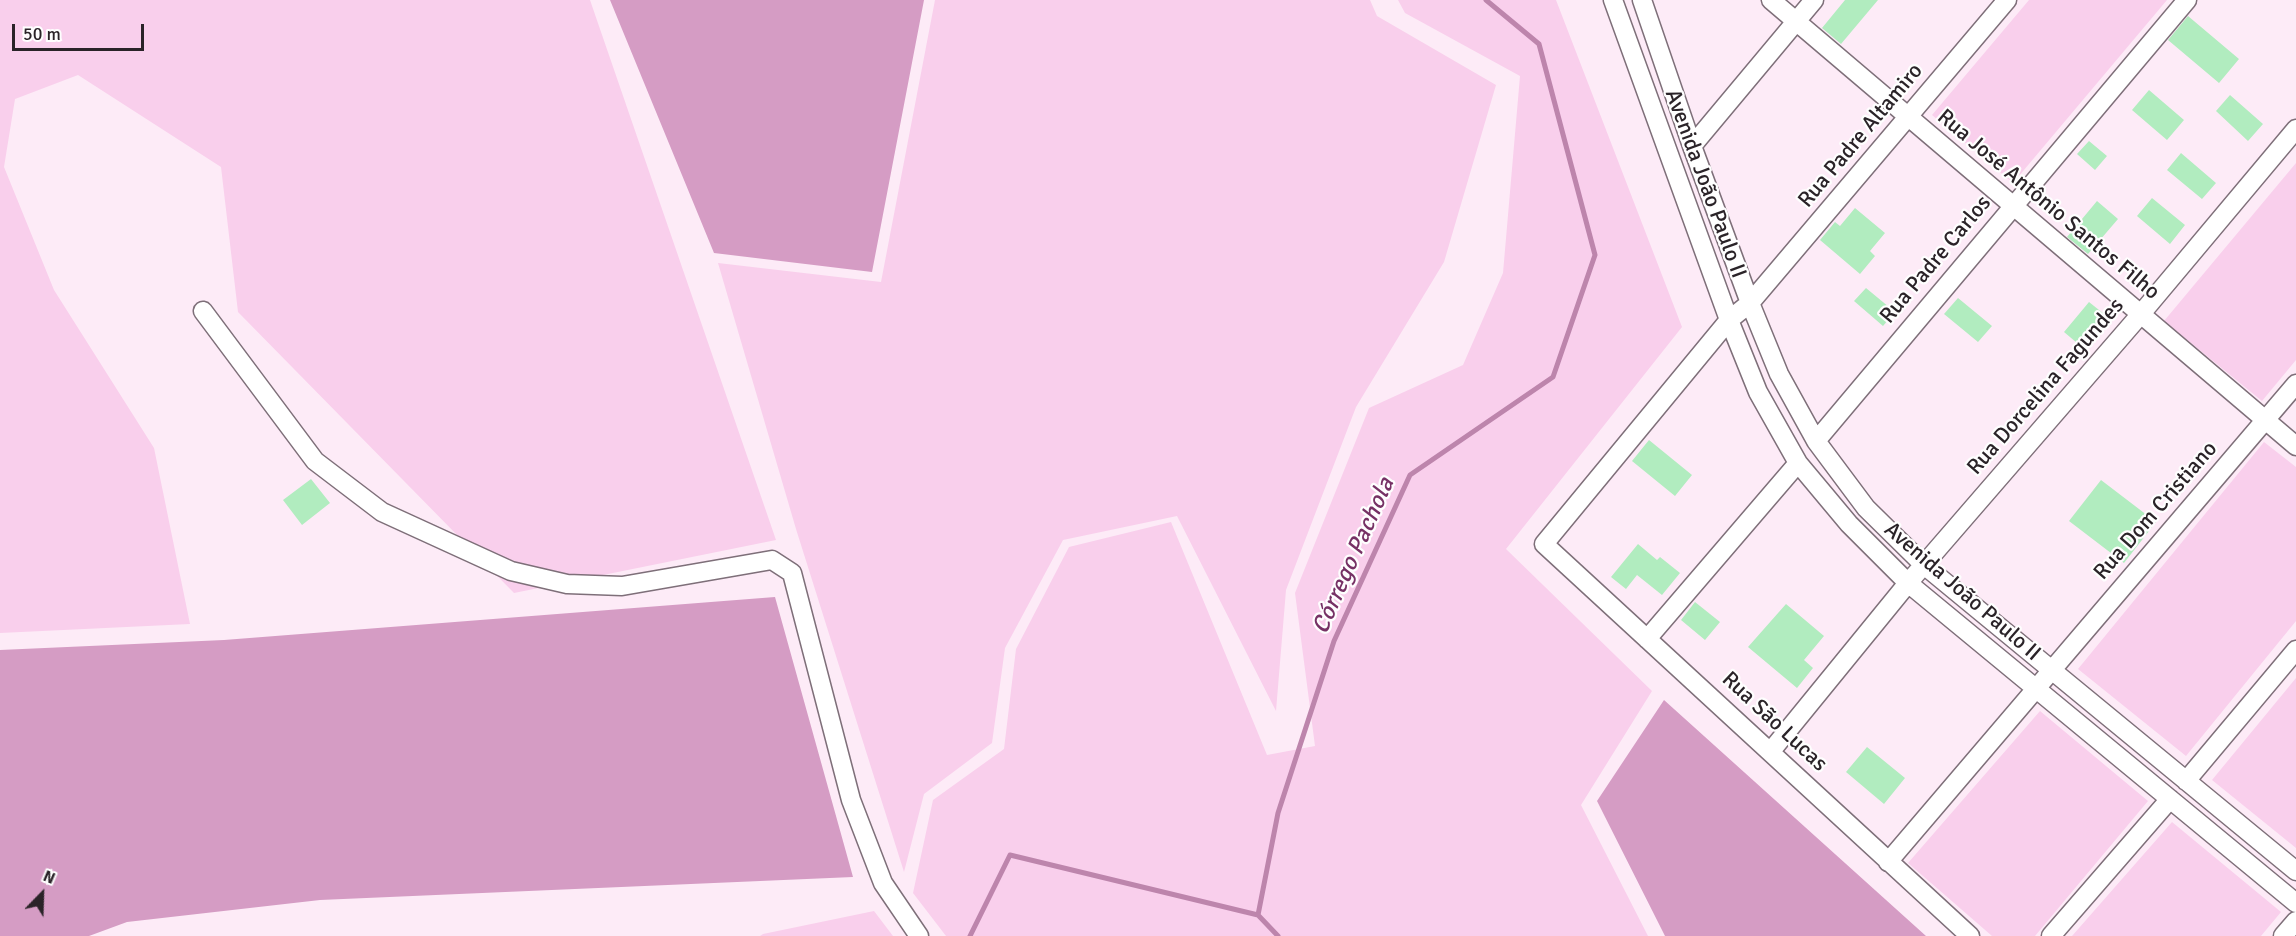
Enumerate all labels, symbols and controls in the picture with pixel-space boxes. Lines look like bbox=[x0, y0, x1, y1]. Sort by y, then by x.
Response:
scale bar bbox=[15, 12, 147, 50]
text: 50 m bbox=[23, 23, 61, 45]
street label: Rua Padre Altamiro bbox=[1793, 59, 1929, 213]
street label: Avenida João Paulo II bbox=[1659, 86, 1751, 282]
street label: Rua José Antônio Santos Filho bbox=[1931, 104, 2165, 306]
street label: Rua Padre Carlos bbox=[1875, 191, 1997, 329]
street label: Rua Dorcelina Fagundes bbox=[1962, 293, 2130, 481]
street label: Rua Dom Cristiano bbox=[2089, 436, 2223, 586]
water label: Córrego Pachola bbox=[1307, 474, 1401, 638]
street label: Avenida João Paulo II bbox=[1878, 517, 2046, 667]
street label: Rua São Lucas bbox=[1716, 667, 1832, 777]
north arrow bbox=[12, 864, 72, 924]
text: N bbox=[40, 866, 58, 889]

